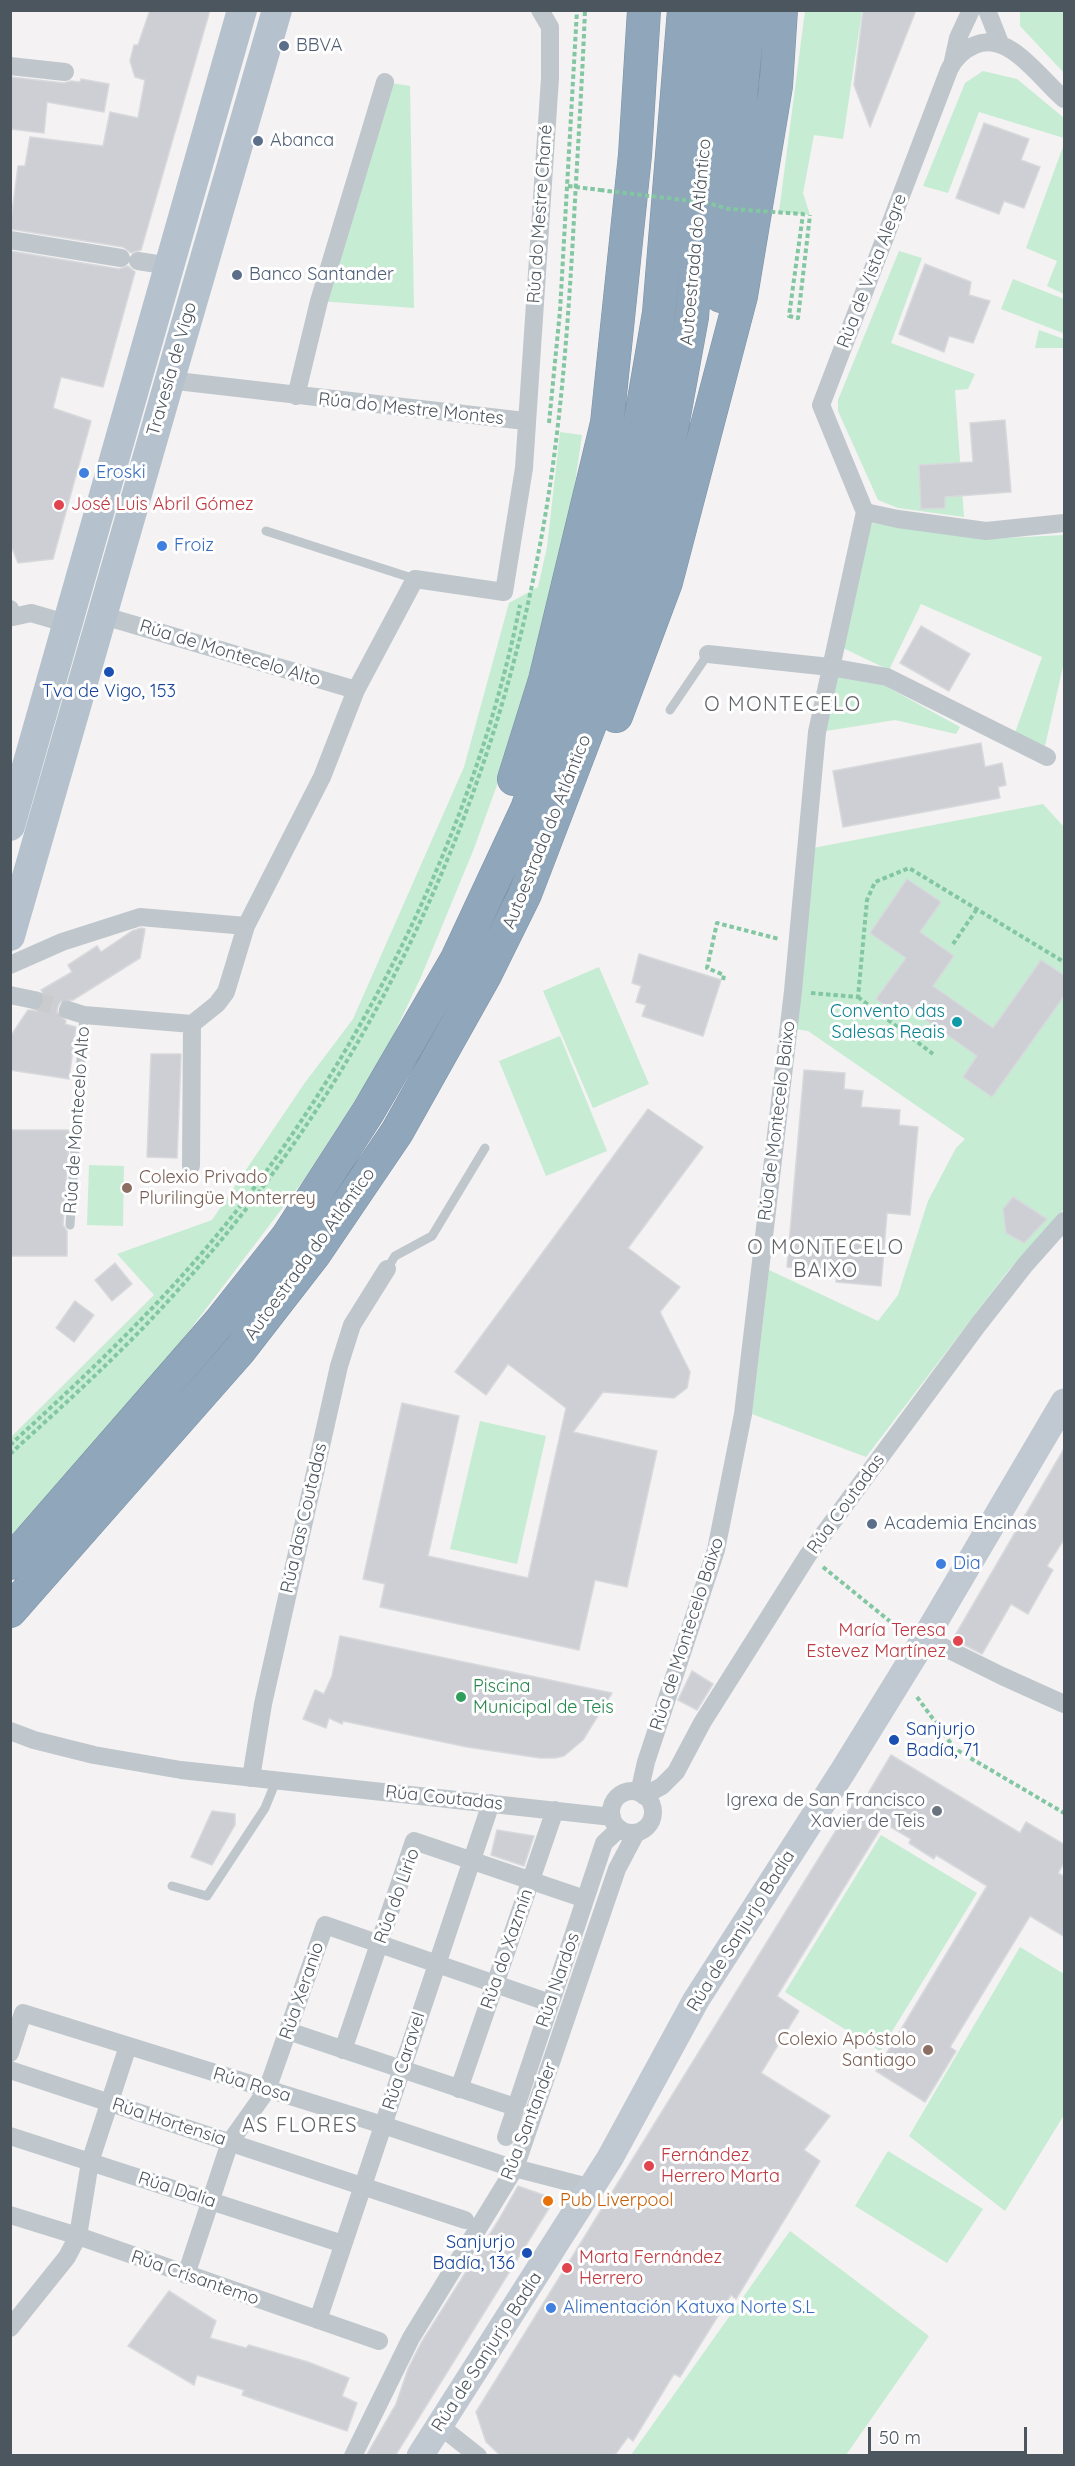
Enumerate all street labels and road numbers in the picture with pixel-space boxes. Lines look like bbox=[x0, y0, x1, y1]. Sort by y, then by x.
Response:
street label: Rúa do Mestre Chané bbox=[523, 124, 557, 304]
street label: Autoestrada do Atlántico bbox=[676, 138, 716, 346]
street label: Rúa de Vista Alegre bbox=[833, 191, 911, 351]
street label: Travesía de Vigo bbox=[143, 299, 201, 439]
street label: Rúa do Mestre Montes bbox=[317, 389, 505, 429]
street label: Rúa de Montecelo Alto bbox=[137, 615, 323, 691]
street label: Autoestrada do Atlántico bbox=[498, 732, 596, 932]
street label: Rúa de Montecelo Baixo bbox=[754, 1020, 800, 1222]
street label: Rúa de Montecelo Alto bbox=[60, 1025, 94, 1215]
street label: Autoestrada do Atlántico bbox=[240, 1164, 380, 1344]
street label: Rúa das Coutadas bbox=[276, 1441, 332, 1595]
street label: Rúa Coutadas bbox=[803, 1450, 889, 1558]
street label: Rúa de Montecelo Baixo bbox=[646, 1535, 728, 1733]
street label: Rúa Coutadas bbox=[384, 1781, 504, 1815]
street label: Rúa do Lirio bbox=[370, 1845, 424, 1947]
street label: Rúa de Sanjurjo Badía bbox=[683, 1846, 799, 2016]
street label: Rúa do Xazmín bbox=[476, 1886, 538, 2012]
street label: Rúa Nardos bbox=[532, 1930, 584, 2030]
street label: Rúa Xeranio bbox=[275, 1940, 329, 2042]
street label: Rúa Caravel bbox=[378, 2009, 430, 2113]
street label: Rúa Santander bbox=[497, 2059, 561, 2183]
street label: Rúa Rosa bbox=[210, 2063, 294, 2107]
street label: Rúa Hortensia bbox=[109, 2093, 229, 2151]
street label: Rúa Dalia bbox=[135, 2167, 219, 2213]
street label: Rúa Crisantemo bbox=[128, 2246, 262, 2310]
street label: Rúa de Sanjurjo Badía bbox=[427, 2268, 547, 2436]

